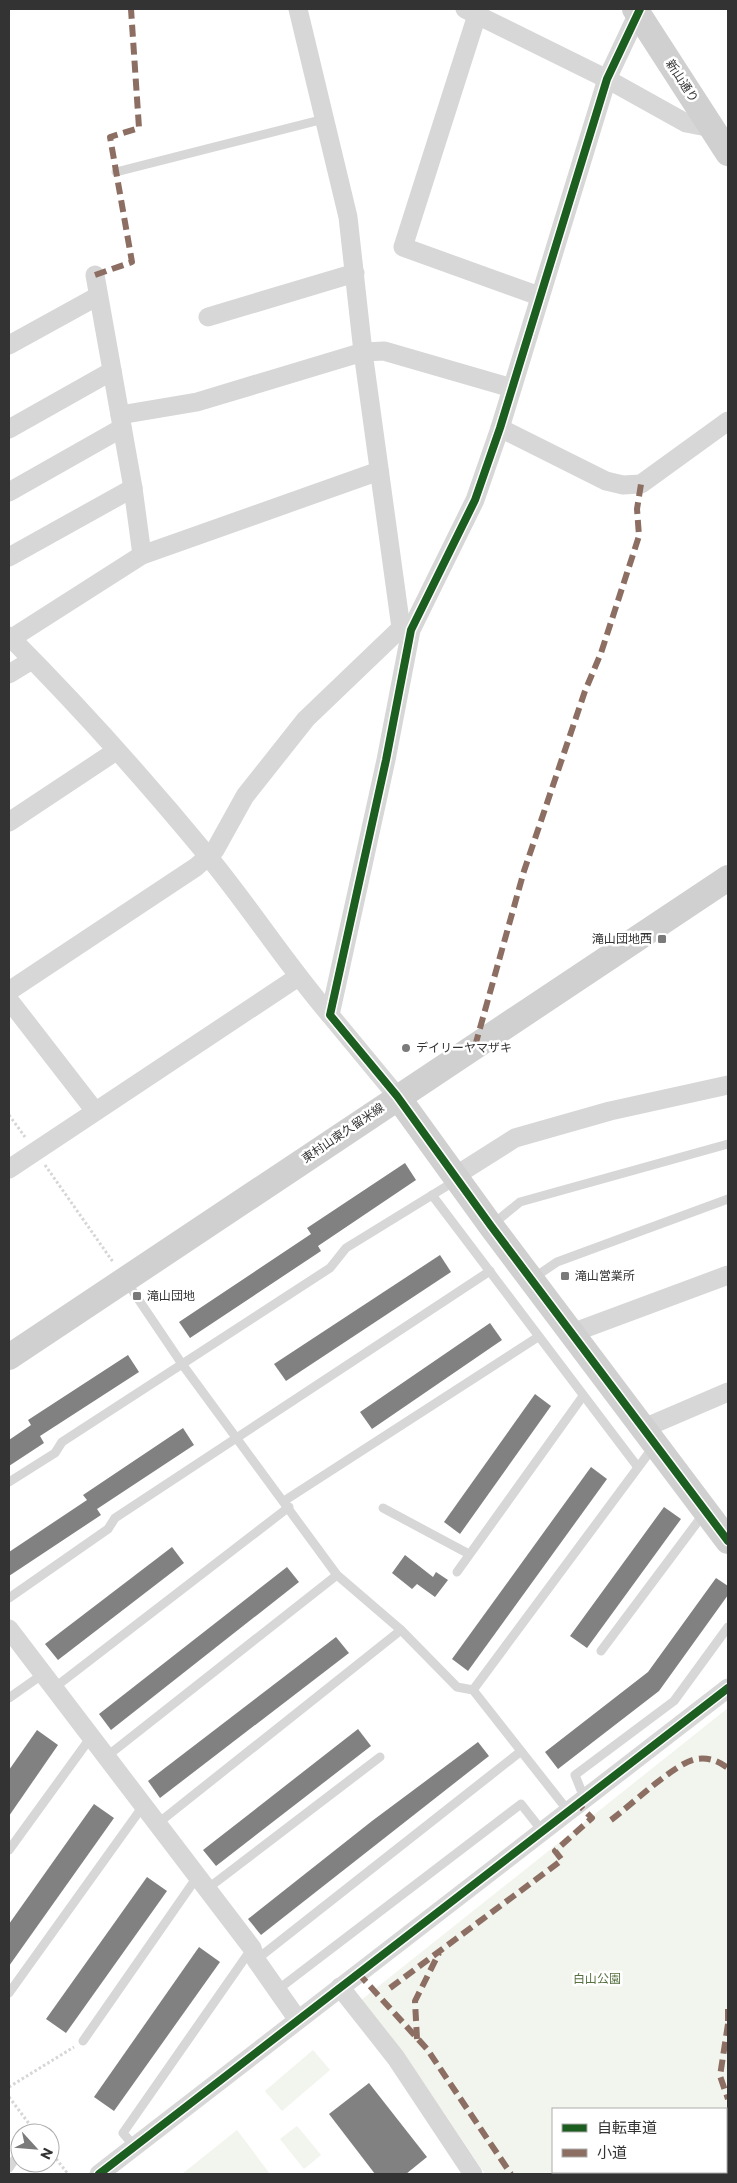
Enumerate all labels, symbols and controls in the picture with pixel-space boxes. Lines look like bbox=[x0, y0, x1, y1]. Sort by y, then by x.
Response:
street label: 新山通り bbox=[664, 57, 702, 104]
place label: 滝山団地西 bbox=[592, 931, 652, 945]
marker: 滝山団地西 bbox=[656, 933, 668, 945]
place label: デイリーヤマザキ bbox=[416, 1040, 512, 1054]
marker: デイリーヤマザキ bbox=[400, 1042, 412, 1054]
street label: 東村山東久留米線 bbox=[299, 1100, 386, 1165]
place label: 滝山営業所 bbox=[575, 1268, 635, 1282]
marker: 滝山営業所 bbox=[559, 1270, 571, 1282]
place label: 滝山団地 bbox=[147, 1288, 195, 1302]
marker: 滝山団地 bbox=[131, 1290, 143, 1302]
park label: 白山公園 bbox=[573, 1971, 621, 1985]
legend bbox=[552, 2108, 727, 2173]
text: 自転車道 bbox=[597, 2118, 657, 2136]
north arrow bbox=[10, 2123, 60, 2173]
text: 小道 bbox=[597, 2143, 627, 2161]
text: N bbox=[37, 2145, 57, 2162]

